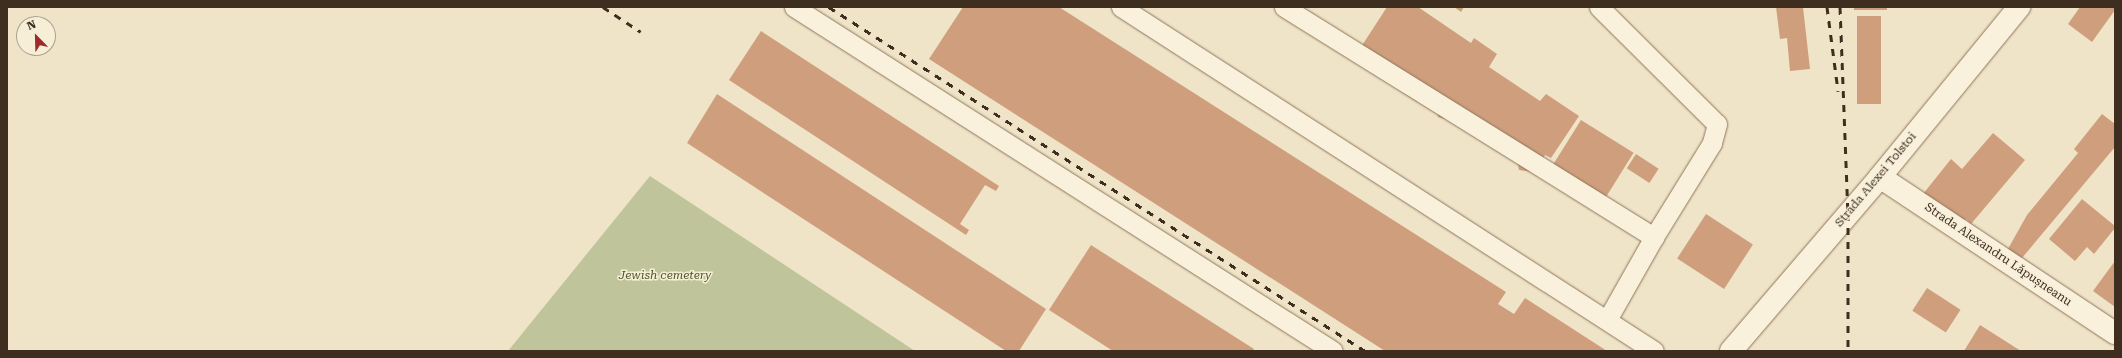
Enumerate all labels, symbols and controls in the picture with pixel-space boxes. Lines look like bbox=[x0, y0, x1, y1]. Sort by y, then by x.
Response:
north arrow bbox=[16, 16, 56, 56]
text: N bbox=[25, 18, 38, 33]
street label: Strada Alexei Tolstoi bbox=[1832, 130, 1920, 230]
street label: Strada Alexandru Lăpușneanu bbox=[1922, 200, 2074, 310]
park label: Jewish cemetery bbox=[619, 269, 711, 283]

